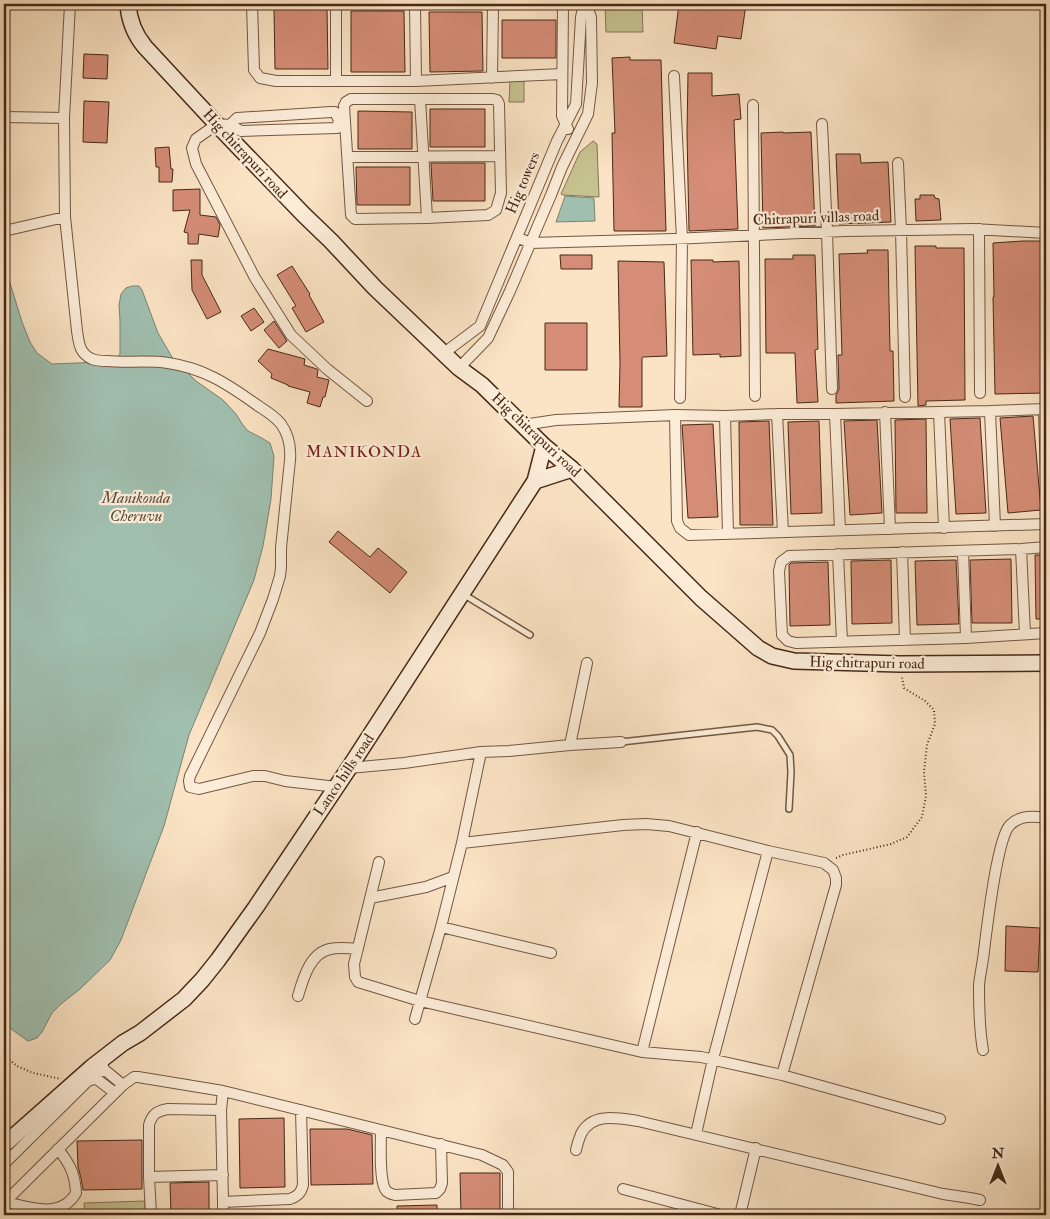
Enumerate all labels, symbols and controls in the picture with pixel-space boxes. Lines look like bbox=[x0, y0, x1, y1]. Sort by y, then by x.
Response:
street label: Hig chitrapuri road bbox=[198, 105, 292, 204]
street label: Hig towers bbox=[502, 149, 544, 217]
street label: Chitrapuri villas road bbox=[753, 206, 880, 231]
street label: Hig chitrapuri road bbox=[487, 389, 585, 483]
district label: MANIKONDA bbox=[306, 442, 422, 462]
water label: Manikonda Cheruvu bbox=[101, 488, 170, 526]
street label: Hig chitrapuri road bbox=[809, 652, 926, 675]
street label: Lanco hills road bbox=[309, 730, 379, 820]
north arrow bbox=[972, 1142, 1022, 1192]
text: N bbox=[991, 1145, 1005, 1162]

